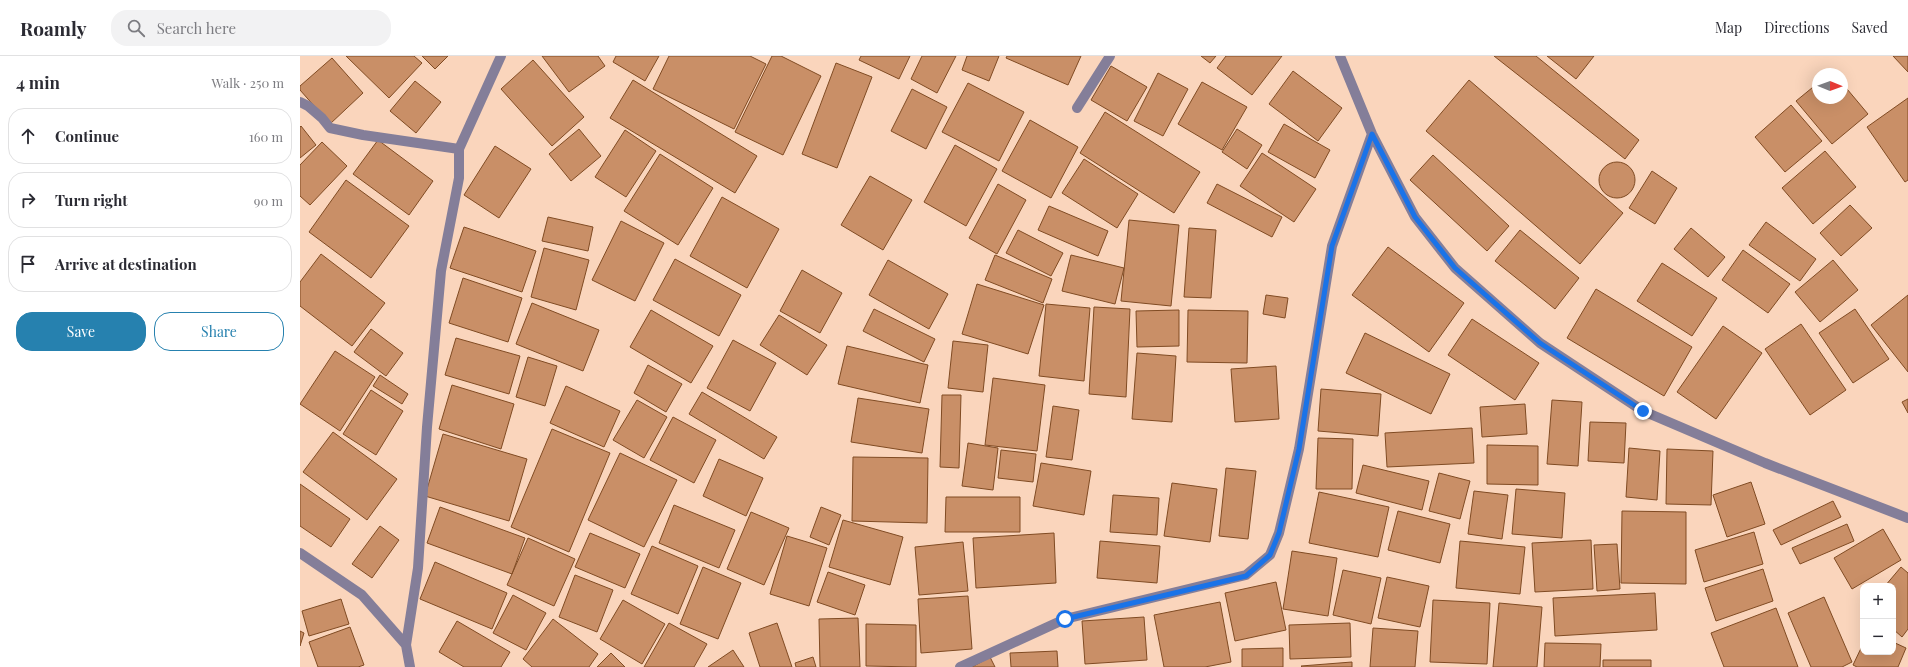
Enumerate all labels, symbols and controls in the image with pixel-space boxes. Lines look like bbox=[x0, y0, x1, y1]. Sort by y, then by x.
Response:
search box bbox=[111, 10, 391, 46]
text: Roamly bbox=[20, 15, 87, 41]
icon: search bbox=[125, 17, 147, 39]
text: Search here bbox=[157, 18, 236, 38]
text: Map bbox=[1715, 18, 1742, 37]
text: Directions bbox=[1764, 18, 1830, 37]
text: Saved bbox=[1852, 18, 1888, 37]
north arrow bbox=[1812, 68, 1848, 104]
text: 4 min bbox=[16, 71, 60, 93]
text: Walk · 250 m bbox=[212, 74, 284, 91]
icon: ahead bbox=[17, 125, 39, 147]
text: Continue bbox=[55, 126, 119, 146]
text: 160 m bbox=[249, 128, 283, 145]
icon: right bbox=[17, 189, 39, 211]
text: Turn right bbox=[55, 190, 128, 210]
text: 90 m bbox=[254, 192, 283, 209]
icon: arrive bbox=[17, 253, 39, 275]
text: Arrive at destination bbox=[55, 254, 197, 274]
button: Save bbox=[16, 312, 146, 351]
button: Share bbox=[154, 312, 284, 351]
route end bbox=[1634, 402, 1652, 420]
map controls bbox=[1860, 583, 1896, 655]
button: + bbox=[1860, 583, 1896, 619]
route start bbox=[1056, 610, 1074, 628]
button: − bbox=[1860, 619, 1896, 655]

